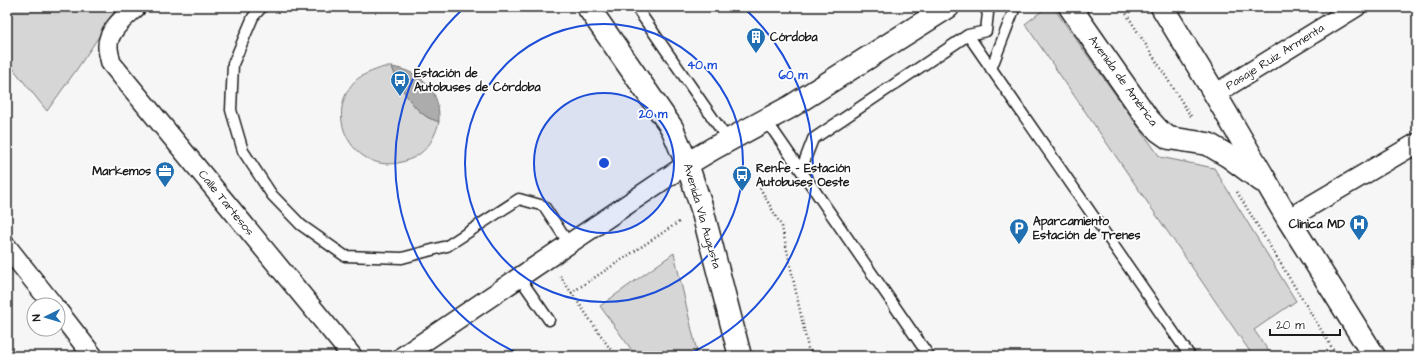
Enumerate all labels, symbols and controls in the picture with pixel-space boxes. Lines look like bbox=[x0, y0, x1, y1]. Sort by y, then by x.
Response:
street label: Pasaje Ruiz Armenta bbox=[1222, 20, 1328, 94]
building icon: Córdoba bbox=[745, 26, 767, 54]
place label: Córdoba bbox=[770, 29, 819, 46]
street label: Avenida de América bbox=[1084, 32, 1162, 130]
text: 40 m bbox=[687, 57, 718, 74]
place label: Estación de Autobuses de Córdoba bbox=[414, 65, 542, 96]
text: 60 m bbox=[778, 67, 808, 84]
bus stop icon: Estación de Autobuses de Córdoba bbox=[389, 69, 411, 97]
text: 20 m bbox=[638, 106, 668, 123]
centre of rings bbox=[597, 156, 611, 170]
office icon: Markemos bbox=[154, 160, 176, 188]
place label: Renfe - Estación Autobuses Oeste bbox=[756, 160, 850, 191]
street label: Avenida Vía Augusta bbox=[678, 161, 725, 271]
place label: Markemos bbox=[92, 163, 151, 180]
bus stop icon: Renfe - Estación Autobuses Oeste bbox=[731, 164, 753, 192]
street label: Calle Tartesos bbox=[194, 167, 258, 239]
place label: Aparcamiento Estación de Trenes bbox=[1033, 213, 1141, 244]
hospital icon: Clinica MD bbox=[1348, 213, 1370, 241]
place label: Clinica MD bbox=[1289, 216, 1345, 233]
parking icon: Aparcamiento Estación de Trenes bbox=[1008, 217, 1030, 245]
north arrow bbox=[26, 297, 66, 337]
scale bar bbox=[1270, 311, 1340, 337]
text: N bbox=[29, 314, 44, 322]
text: 20 m bbox=[1276, 317, 1305, 334]

